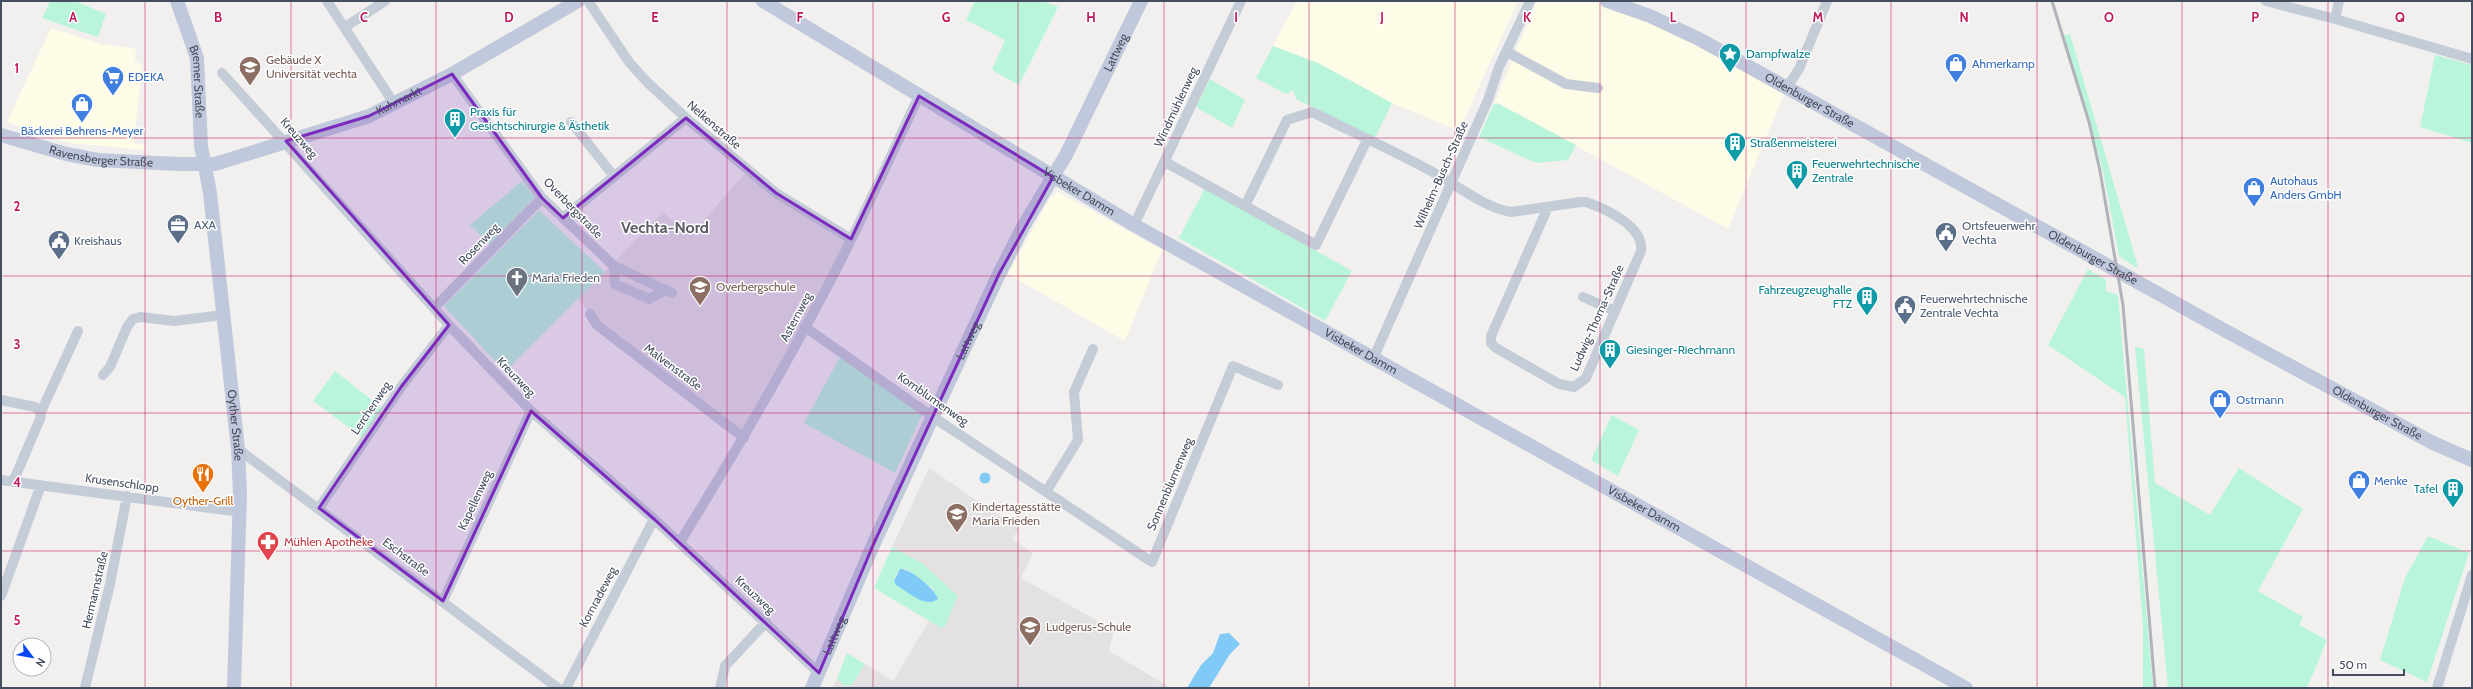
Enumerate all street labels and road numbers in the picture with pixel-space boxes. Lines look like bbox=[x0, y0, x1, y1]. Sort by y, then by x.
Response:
street label: Lattweg bbox=[1100, 30, 1132, 74]
street label: Bremer Straße bbox=[186, 43, 208, 119]
street label: Windmühlenweg bbox=[1150, 63, 1201, 149]
street label: Oldenburger Straße bbox=[1762, 69, 1857, 131]
street label: Kuhmarkt bbox=[373, 83, 424, 118]
street label: Nelkenstraße bbox=[684, 97, 744, 152]
street label: Kreuzweg bbox=[278, 114, 322, 162]
street label: Wilhelm-Busch-Straße bbox=[1410, 119, 1471, 231]
street label: Ravensberger Straße bbox=[48, 141, 154, 170]
street label: Visbeker Damm bbox=[1040, 164, 1118, 219]
street label: Overbergstraße bbox=[541, 174, 606, 241]
street label: Rosenweg bbox=[455, 219, 503, 268]
street label: Oldenburger Straße bbox=[2046, 226, 2141, 288]
street label: Ludwig-Thoma-Straße bbox=[1566, 262, 1627, 373]
street label: Asternweg bbox=[776, 289, 815, 344]
street label: Lattweg bbox=[952, 318, 983, 362]
street label: Visbeker Damm bbox=[1322, 324, 1400, 377]
street label: Malvenstraße bbox=[642, 340, 705, 393]
street label: Kreuzweg bbox=[494, 354, 540, 400]
street label: Kornblumenweg bbox=[895, 369, 973, 429]
street label: Lerchenweg bbox=[347, 377, 394, 437]
street label: Oldenburger Straße bbox=[2330, 382, 2425, 443]
street label: Oyther Straße bbox=[225, 389, 247, 461]
street label: Sonnenblumenweg bbox=[1143, 434, 1196, 533]
street label: Kapellenweg bbox=[454, 466, 495, 532]
street label: Krusenschlopp bbox=[84, 470, 160, 495]
street label: Visbeker Damm bbox=[1605, 482, 1683, 535]
street label: Eschstraße bbox=[380, 534, 433, 579]
street label: Hermannstraße bbox=[78, 549, 111, 630]
street label: Kornradeweg bbox=[575, 563, 620, 630]
street label: Kreuzweg bbox=[732, 572, 779, 618]
street label: Lattweg bbox=[819, 613, 849, 657]

